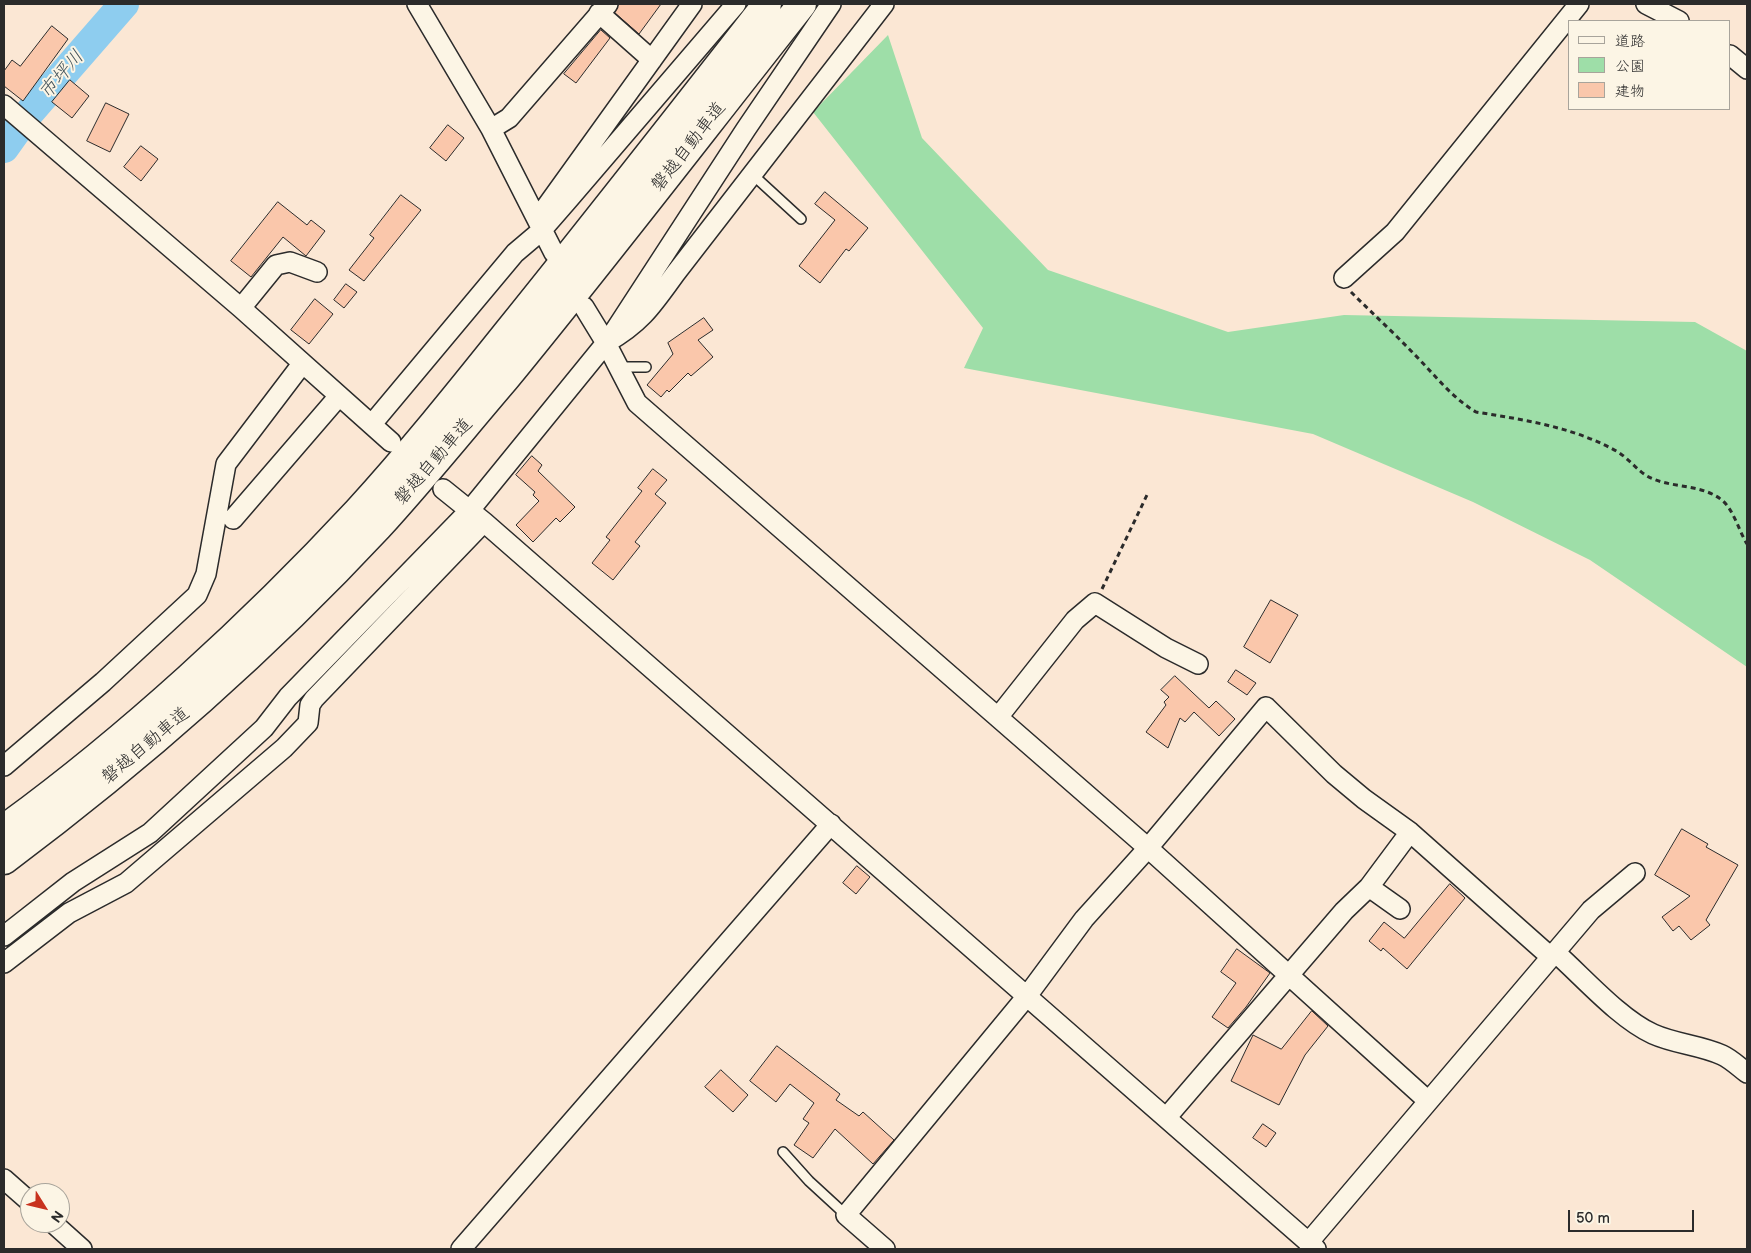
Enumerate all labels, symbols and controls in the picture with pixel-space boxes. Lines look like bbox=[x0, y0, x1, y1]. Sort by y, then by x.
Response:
legend bbox=[1568, 20, 1731, 110]
text: 道路 bbox=[1615, 32, 1645, 51]
water label: 市坪川 bbox=[35, 46, 89, 104]
text: 公園 bbox=[1615, 57, 1645, 76]
text: 建物 bbox=[1615, 82, 1645, 101]
street label: 磐越自動車道 bbox=[647, 98, 731, 196]
street label: 磐越自動車道 bbox=[390, 414, 478, 510]
street label: 磐越自動車道 bbox=[98, 703, 194, 789]
north arrow bbox=[20, 1183, 70, 1233]
scale bar bbox=[1571, 1200, 1697, 1232]
text: N bbox=[47, 1207, 67, 1226]
text: 50 m bbox=[1576, 1209, 1610, 1228]

